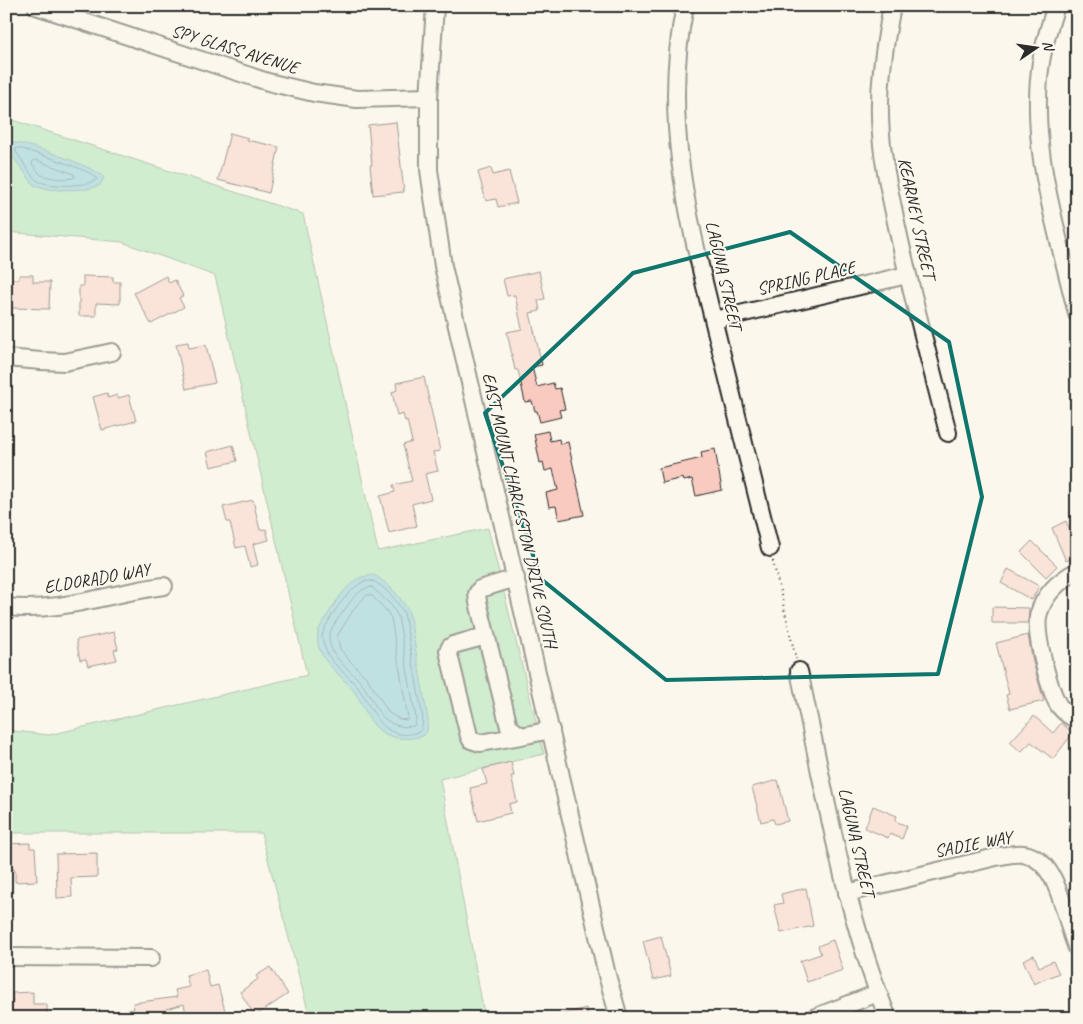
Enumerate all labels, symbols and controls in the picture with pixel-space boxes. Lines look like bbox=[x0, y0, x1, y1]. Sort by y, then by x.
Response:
street label: SPY GLASS AVENUE bbox=[169, 19, 303, 79]
north arrow bbox=[1010, 22, 1060, 72]
text: N bbox=[1039, 39, 1058, 54]
street label: KEARNEY STREET bbox=[893, 156, 942, 285]
street label: LAGUNA STREET bbox=[701, 219, 748, 335]
street label: SPRING PLACE bbox=[755, 256, 859, 300]
street label: EAST MOUNT CHARLESTON DRIVE SOUTH bbox=[478, 370, 563, 652]
street label: ELDORADO WAY bbox=[42, 557, 155, 598]
street label: LAGUNA STREET bbox=[834, 786, 881, 902]
street label: SADIE WAY bbox=[932, 825, 1017, 862]

